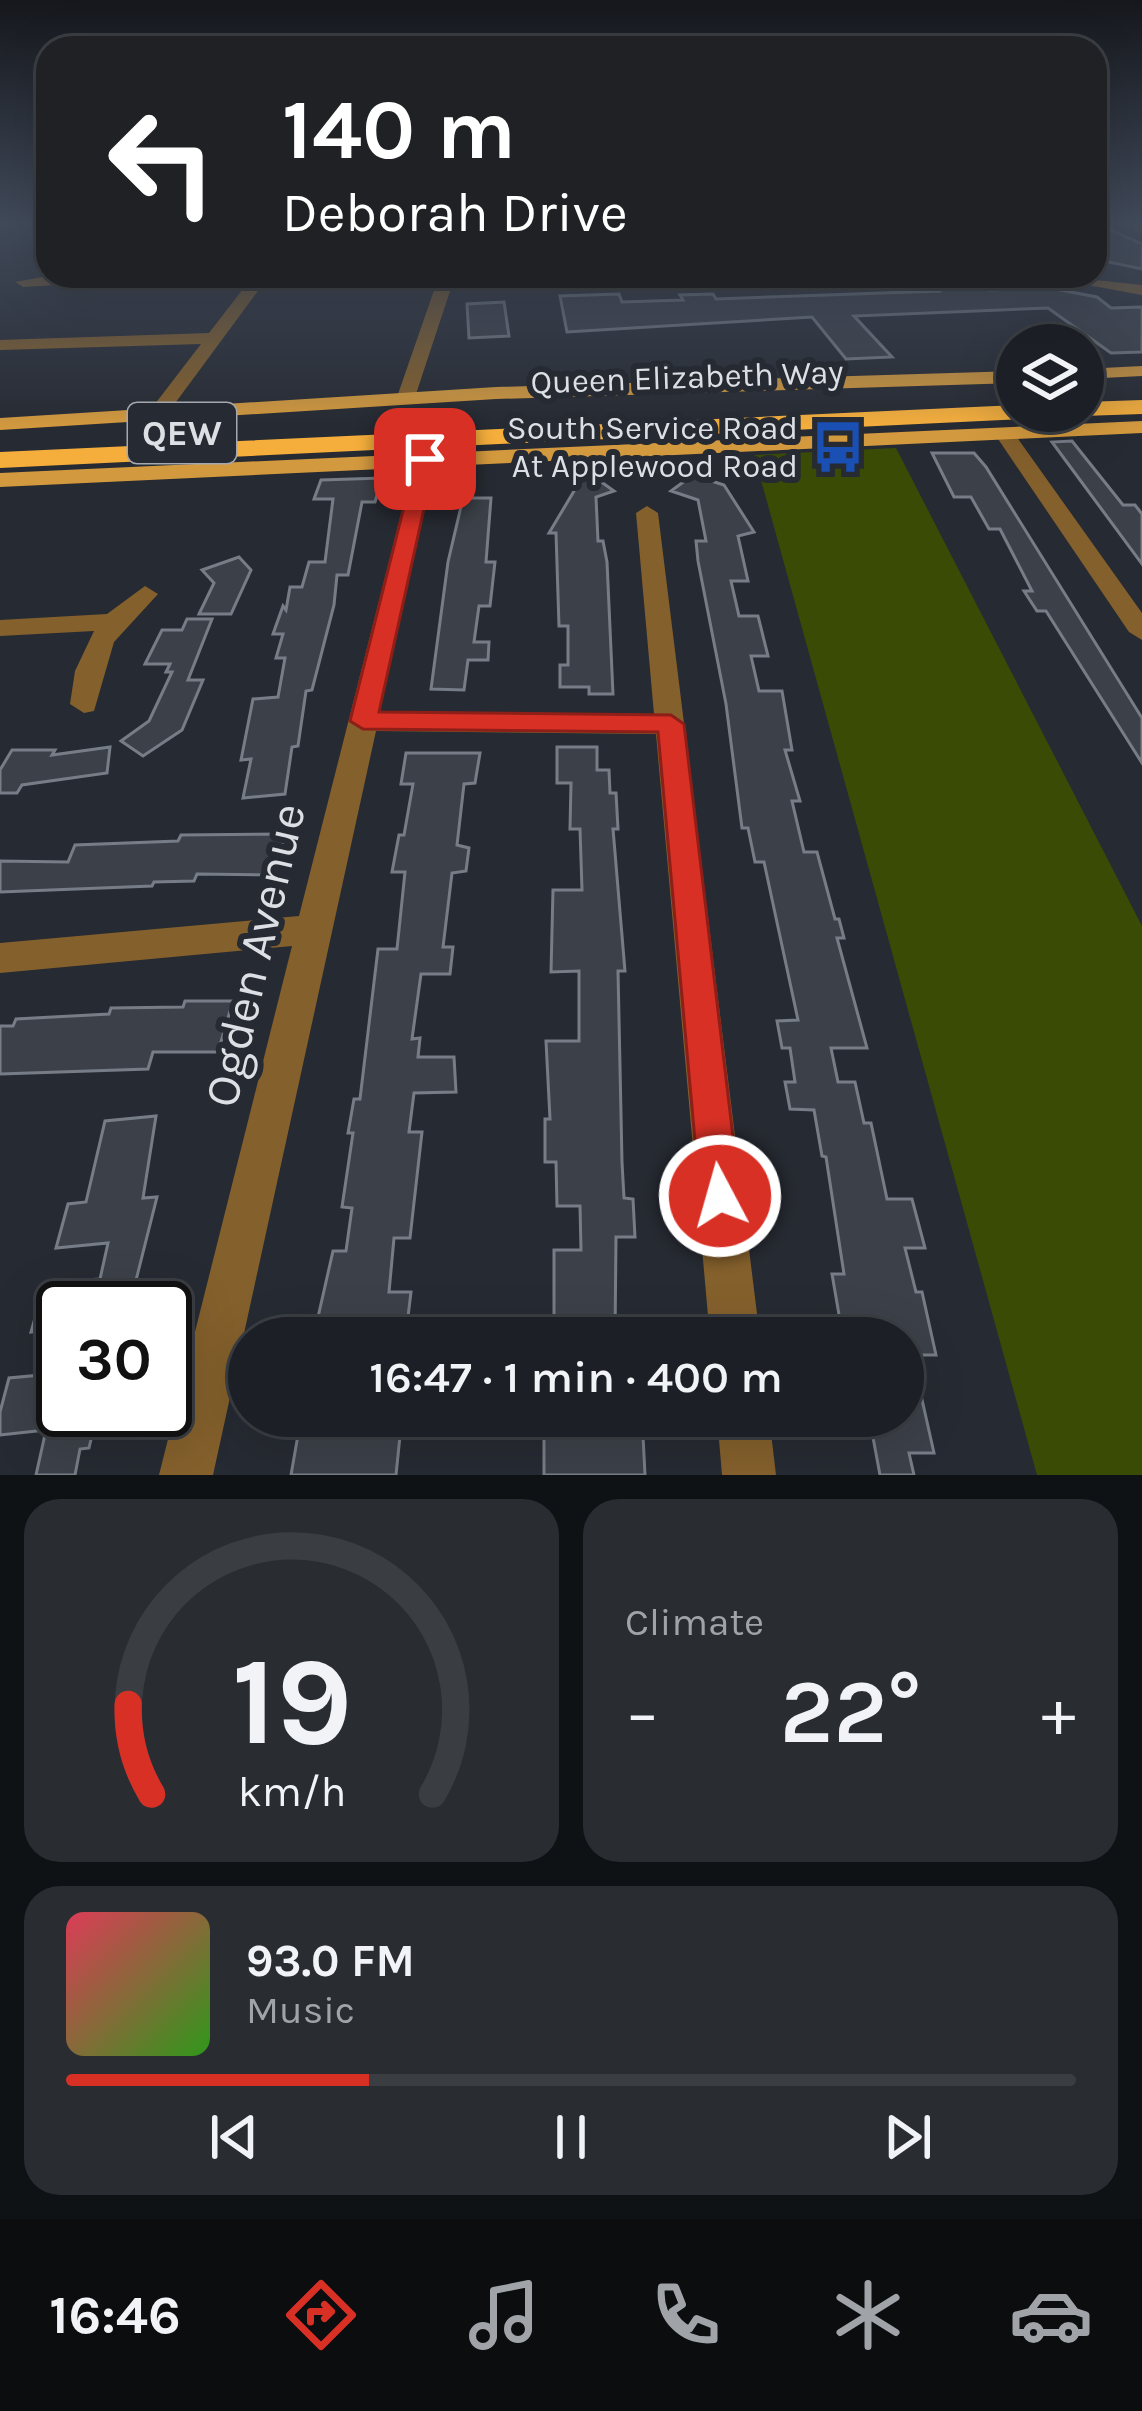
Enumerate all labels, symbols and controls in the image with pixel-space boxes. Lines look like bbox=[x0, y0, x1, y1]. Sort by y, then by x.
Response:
text: 140 m bbox=[282, 81, 516, 179]
icon: left bbox=[84, 84, 240, 240]
text: Deborah Drive bbox=[282, 181, 628, 245]
map controls bbox=[996, 324, 1104, 432]
button: layers bbox=[996, 324, 1104, 432]
street label: Queen Elizabeth Way bbox=[530, 353, 844, 401]
road number: QEW bbox=[128, 403, 236, 463]
pin bbox=[374, 408, 476, 510]
place label: South Service Road At Applewood Road bbox=[507, 409, 798, 485]
bus stop icon: South Service Road At Applewood Road bbox=[809, 418, 867, 476]
icon: arrive bbox=[392, 426, 458, 492]
street label: Ogden Avenue bbox=[193, 798, 318, 1112]
position arrow bbox=[657, 1133, 783, 1259]
speed limit sign: 30 bbox=[36, 1281, 192, 1437]
text: 16:47 · 1 min · 400 m bbox=[369, 1351, 783, 1403]
text: Climate bbox=[625, 1599, 764, 1645]
text: 19 bbox=[231, 1629, 352, 1774]
text: 22° bbox=[780, 1659, 921, 1765]
text: − bbox=[625, 1674, 660, 1752]
text: + bbox=[1041, 1674, 1076, 1752]
text: km/h bbox=[237, 1766, 346, 1816]
text: 93.0 FM bbox=[246, 1935, 415, 1987]
text: Music bbox=[246, 1987, 355, 2033]
icon: previous bbox=[201, 2104, 267, 2170]
icon: pause bbox=[538, 2104, 604, 2170]
icon: next bbox=[875, 2104, 941, 2170]
icon: directions bbox=[279, 2273, 363, 2357]
icon: music bbox=[462, 2273, 546, 2357]
icon: phone bbox=[644, 2273, 728, 2357]
icon: climate bbox=[826, 2273, 910, 2357]
icon: car bbox=[1009, 2273, 1093, 2357]
text: 16:46 bbox=[49, 2283, 181, 2347]

